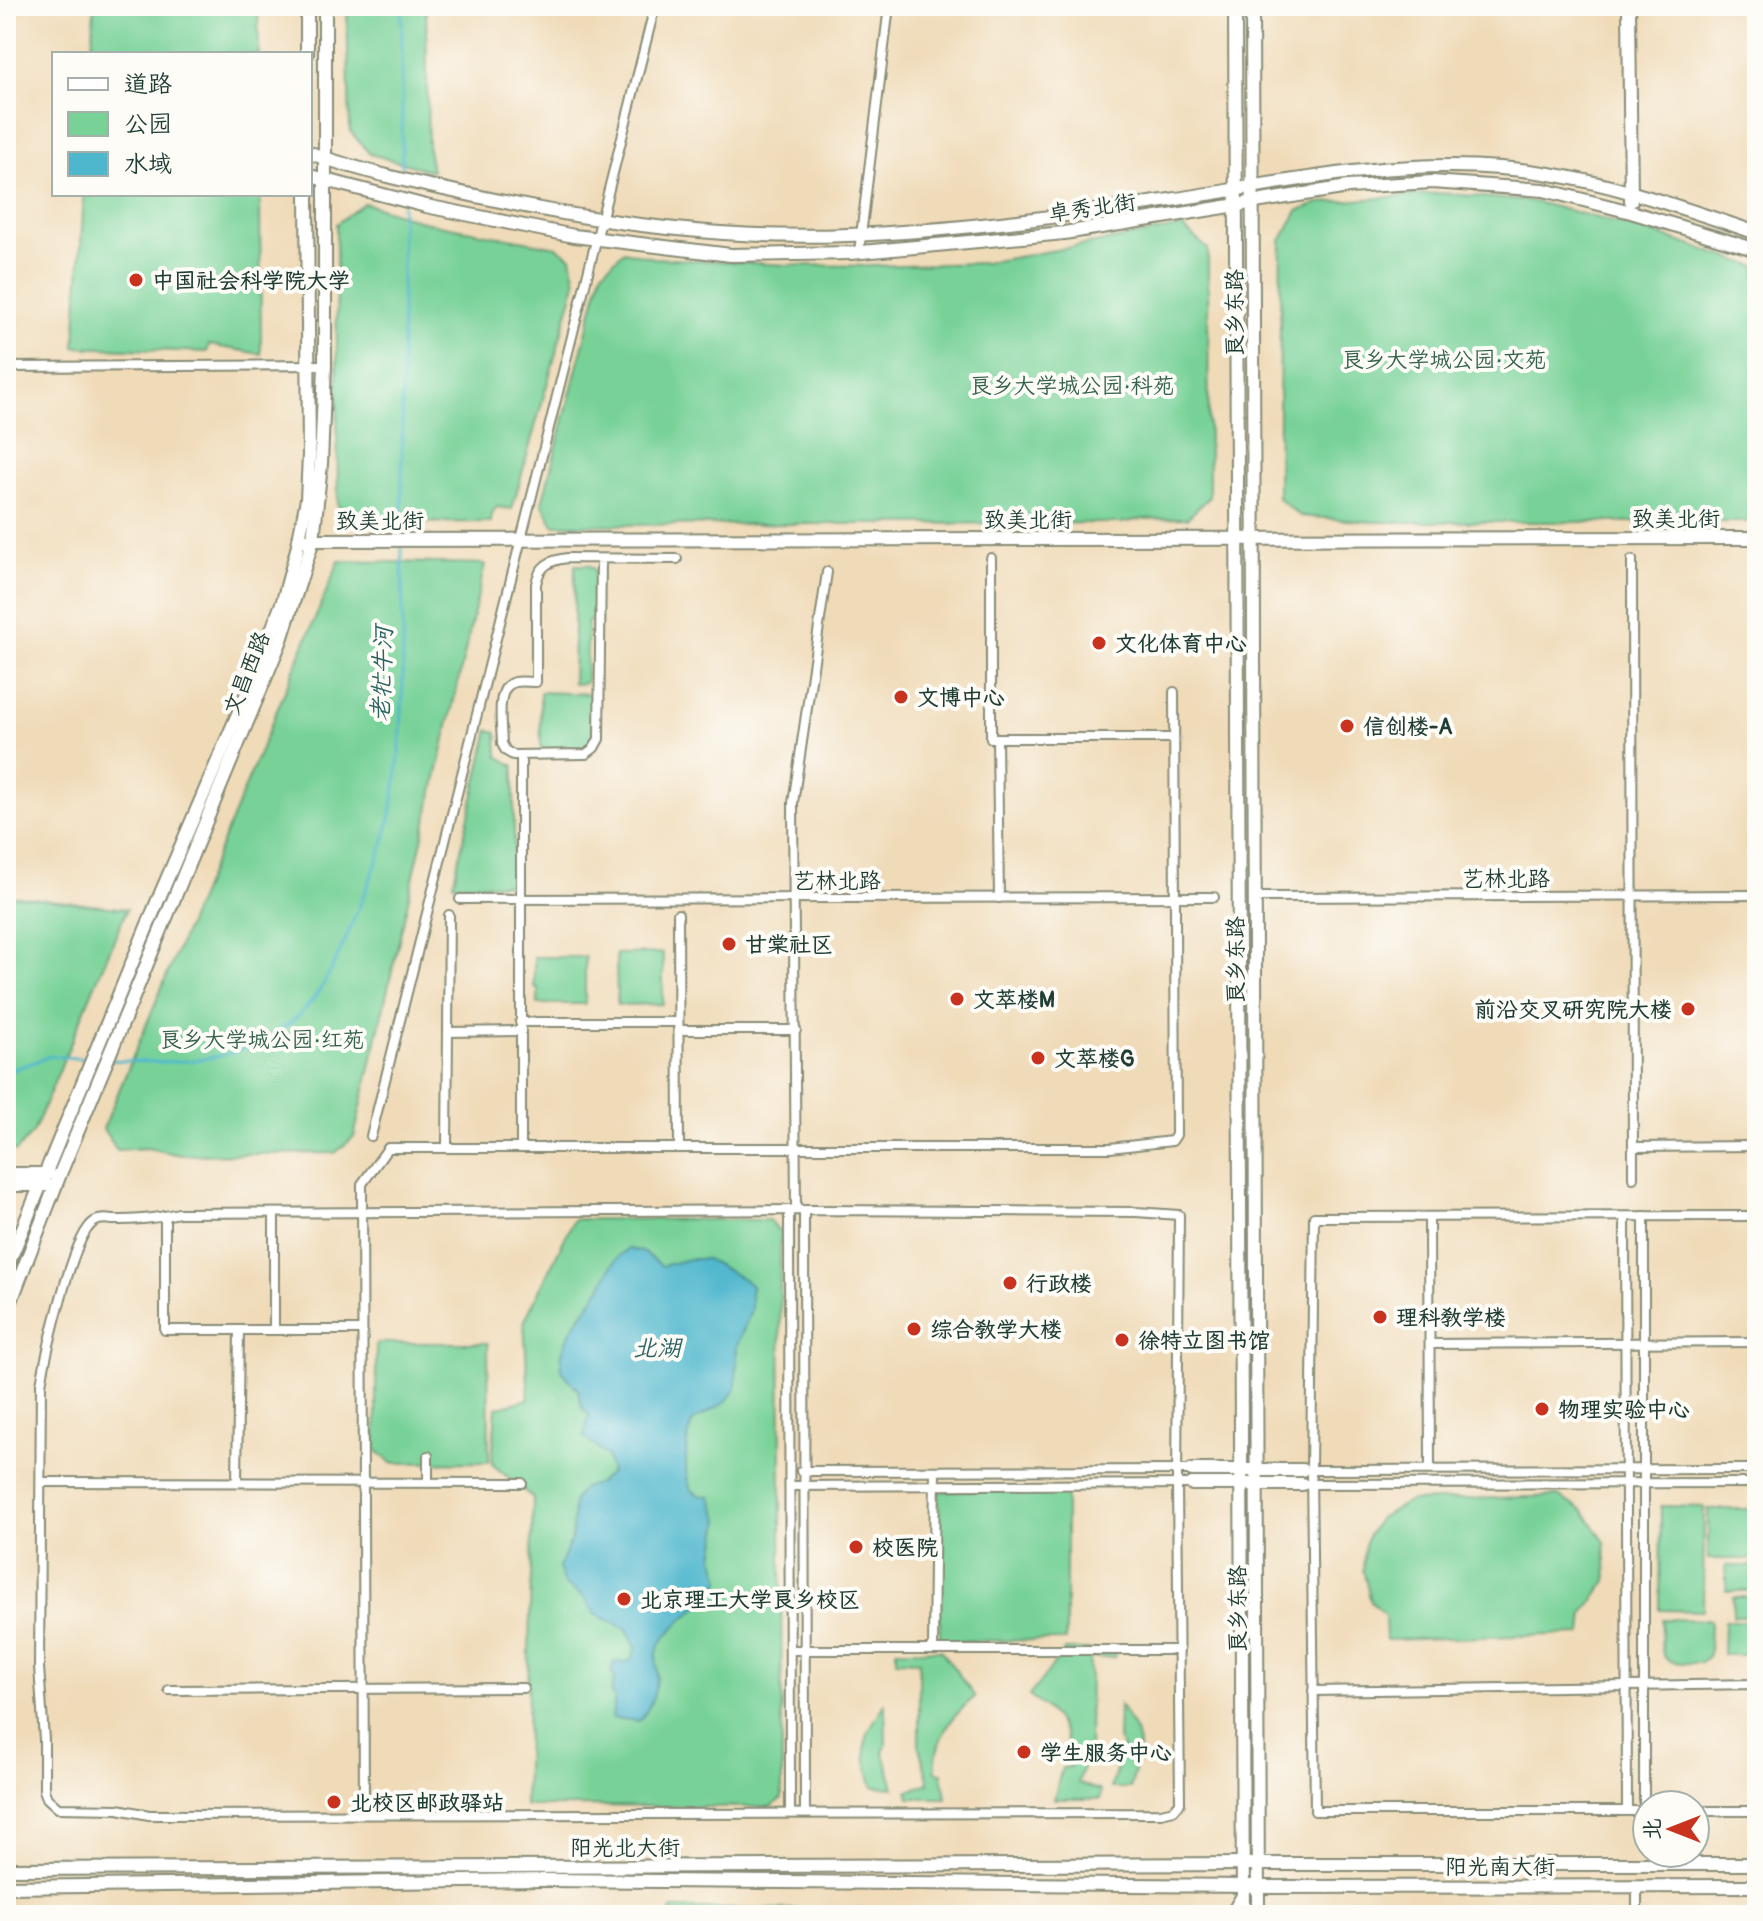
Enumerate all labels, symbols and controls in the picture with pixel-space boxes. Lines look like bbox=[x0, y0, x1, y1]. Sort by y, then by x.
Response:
legend bbox=[52, 52, 312, 196]
text: 道路 bbox=[124, 70, 172, 99]
text: 公园 bbox=[124, 110, 172, 139]
text: 水域 bbox=[124, 150, 172, 179]
street label: 卓秀北街 bbox=[1047, 188, 1138, 228]
place label: 中国社会科学院大学 bbox=[152, 267, 350, 295]
street label: 良乡东路 bbox=[1221, 269, 1249, 357]
marker: 中国社会科学院大学 bbox=[127, 271, 145, 289]
park label: 良乡大学城公园·文苑 bbox=[1341, 346, 1547, 374]
park label: 良乡大学城公园·科苑 bbox=[969, 372, 1175, 400]
street label: 致美北街 bbox=[1632, 505, 1720, 533]
street label: 致美北街 bbox=[984, 506, 1072, 534]
street label: 致美北街 bbox=[336, 507, 424, 535]
water label: 老牤牛河 bbox=[366, 622, 399, 722]
street label: 文昌西路 bbox=[217, 627, 276, 719]
place label: 文化体育中心 bbox=[1115, 630, 1247, 658]
marker: 文化体育中心 bbox=[1090, 634, 1108, 652]
place label: 文博中心 bbox=[917, 684, 1005, 712]
marker: 文博中心 bbox=[892, 688, 910, 706]
place label: 信创楼-A bbox=[1363, 713, 1453, 741]
marker: 信创楼-A bbox=[1338, 717, 1356, 735]
street label: 艺林北路 bbox=[1462, 865, 1550, 893]
street label: 艺林北路 bbox=[793, 867, 881, 895]
street label: 良乡东路 bbox=[1222, 916, 1250, 1004]
place label: 甘棠社区 bbox=[745, 931, 833, 959]
marker: 甘棠社区 bbox=[720, 935, 738, 953]
place label: 文萃楼M bbox=[973, 986, 1055, 1014]
marker: 文萃楼M bbox=[948, 990, 966, 1008]
place label: 前沿交叉研究院大楼 bbox=[1474, 996, 1672, 1024]
marker: 前沿交叉研究院大楼 bbox=[1679, 1000, 1697, 1018]
park label: 良乡大学城公园·红苑 bbox=[159, 1026, 365, 1054]
place label: 文萃楼G bbox=[1054, 1045, 1135, 1073]
marker: 文萃楼G bbox=[1029, 1049, 1047, 1067]
place label: 行政楼 bbox=[1026, 1270, 1092, 1298]
marker: 行政楼 bbox=[1001, 1274, 1019, 1292]
place label: 理科教学楼 bbox=[1396, 1304, 1506, 1332]
marker: 理科教学楼 bbox=[1371, 1308, 1389, 1326]
place label: 综合教学大楼 bbox=[930, 1316, 1062, 1344]
marker: 综合教学大楼 bbox=[905, 1320, 923, 1338]
place label: 徐特立图书馆 bbox=[1138, 1327, 1270, 1355]
marker: 徐特立图书馆 bbox=[1113, 1331, 1131, 1349]
water label: 北湖 bbox=[633, 1334, 684, 1363]
place label: 物理实验中心 bbox=[1558, 1396, 1690, 1424]
marker: 物理实验中心 bbox=[1533, 1400, 1551, 1418]
place label: 校医院 bbox=[872, 1534, 938, 1562]
marker: 校医院 bbox=[847, 1538, 865, 1556]
street label: 良乡东路 bbox=[1224, 1565, 1252, 1653]
place label: 北京理工大学良乡校区 bbox=[640, 1586, 860, 1614]
marker: 北京理工大学良乡校区 bbox=[615, 1590, 633, 1608]
place label: 学生服务中心 bbox=[1040, 1739, 1172, 1767]
marker: 学生服务中心 bbox=[1015, 1743, 1033, 1761]
place label: 北校区邮政驿站 bbox=[350, 1789, 504, 1817]
north arrow bbox=[1631, 1789, 1711, 1869]
marker: 北校区邮政驿站 bbox=[325, 1793, 343, 1811]
text: 北 bbox=[1638, 1818, 1666, 1840]
street label: 阳光北大街 bbox=[570, 1834, 680, 1862]
street label: 阳光南大街 bbox=[1445, 1853, 1555, 1881]

